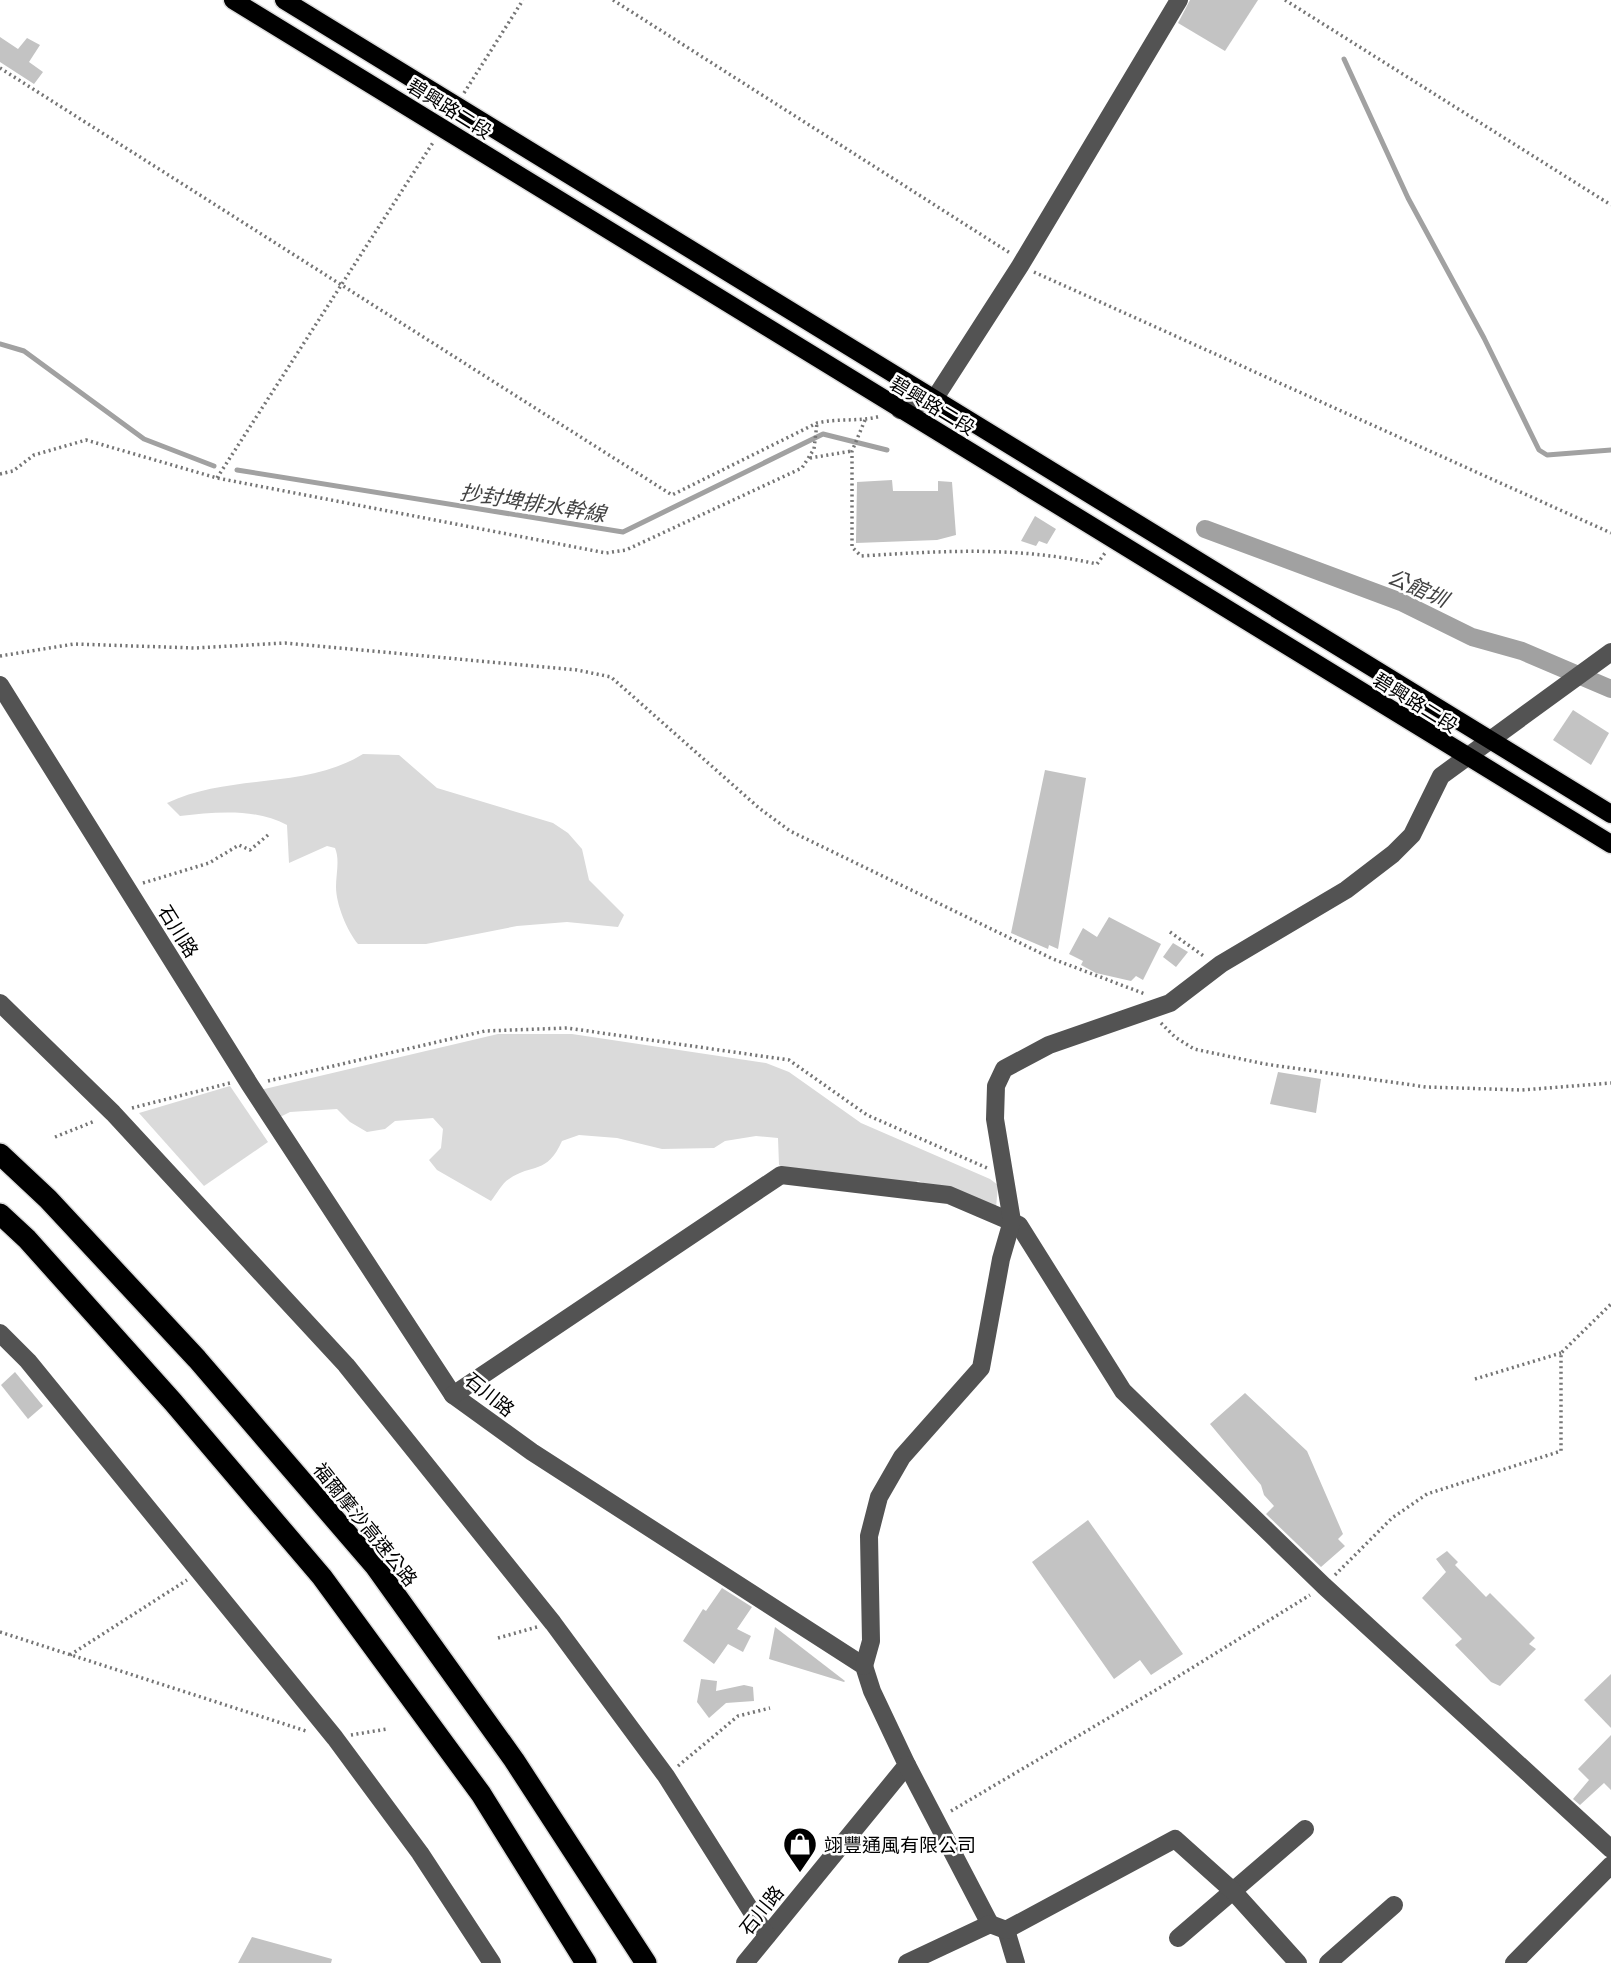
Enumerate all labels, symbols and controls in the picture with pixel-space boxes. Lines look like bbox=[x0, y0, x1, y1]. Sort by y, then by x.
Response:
street label: 碧興路二段 bbox=[404, 73, 496, 143]
street label: 碧興路二段 bbox=[886, 371, 980, 439]
water label: 抄封埤排水幹線 bbox=[458, 478, 610, 526]
water label: 公館圳 bbox=[1384, 563, 1455, 612]
street label: 碧興路二段 bbox=[1370, 667, 1462, 737]
street label: 石川路 bbox=[154, 901, 204, 961]
street label: 石川路 bbox=[461, 1367, 519, 1421]
street label: 福爾摩沙高速公路 bbox=[309, 1458, 423, 1590]
shop icon: 翊豐通風有限公司 bbox=[781, 1825, 819, 1874]
place label: 翊豐通風有限公司 bbox=[824, 1833, 976, 1856]
street label: 石川路 bbox=[734, 1881, 788, 1939]

